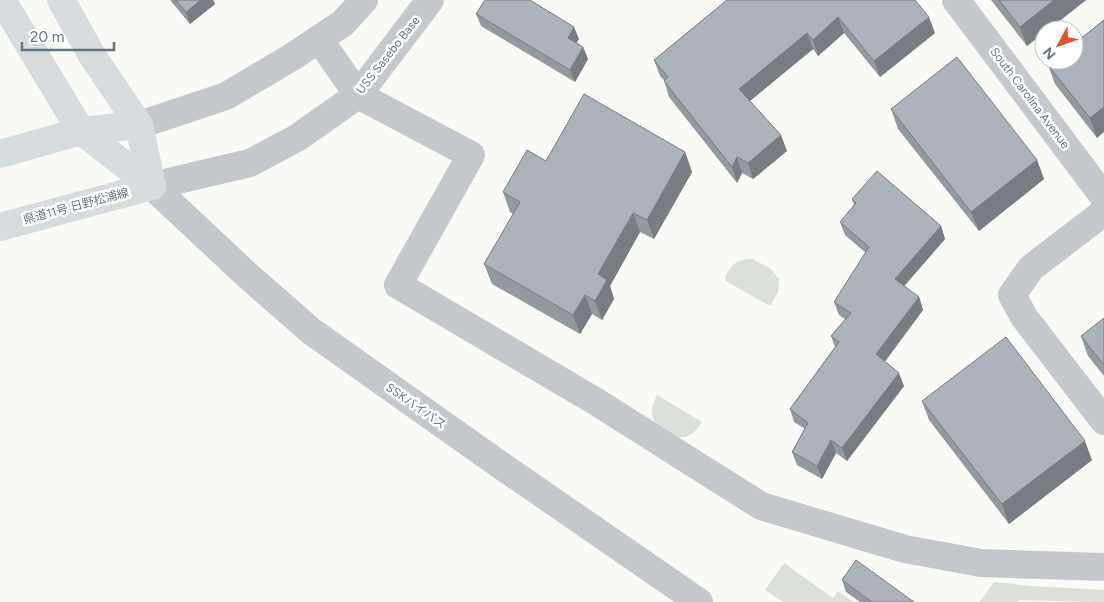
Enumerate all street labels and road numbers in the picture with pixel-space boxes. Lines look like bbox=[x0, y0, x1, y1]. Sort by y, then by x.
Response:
street label: USS Sasebo Base bbox=[353, 13, 423, 96]
street label: South Carolina Avenue bbox=[987, 45, 1073, 152]
street label: 県道11号 日野松浦線 bbox=[22, 185, 130, 227]
street label: SSKバイパス bbox=[383, 380, 449, 432]

